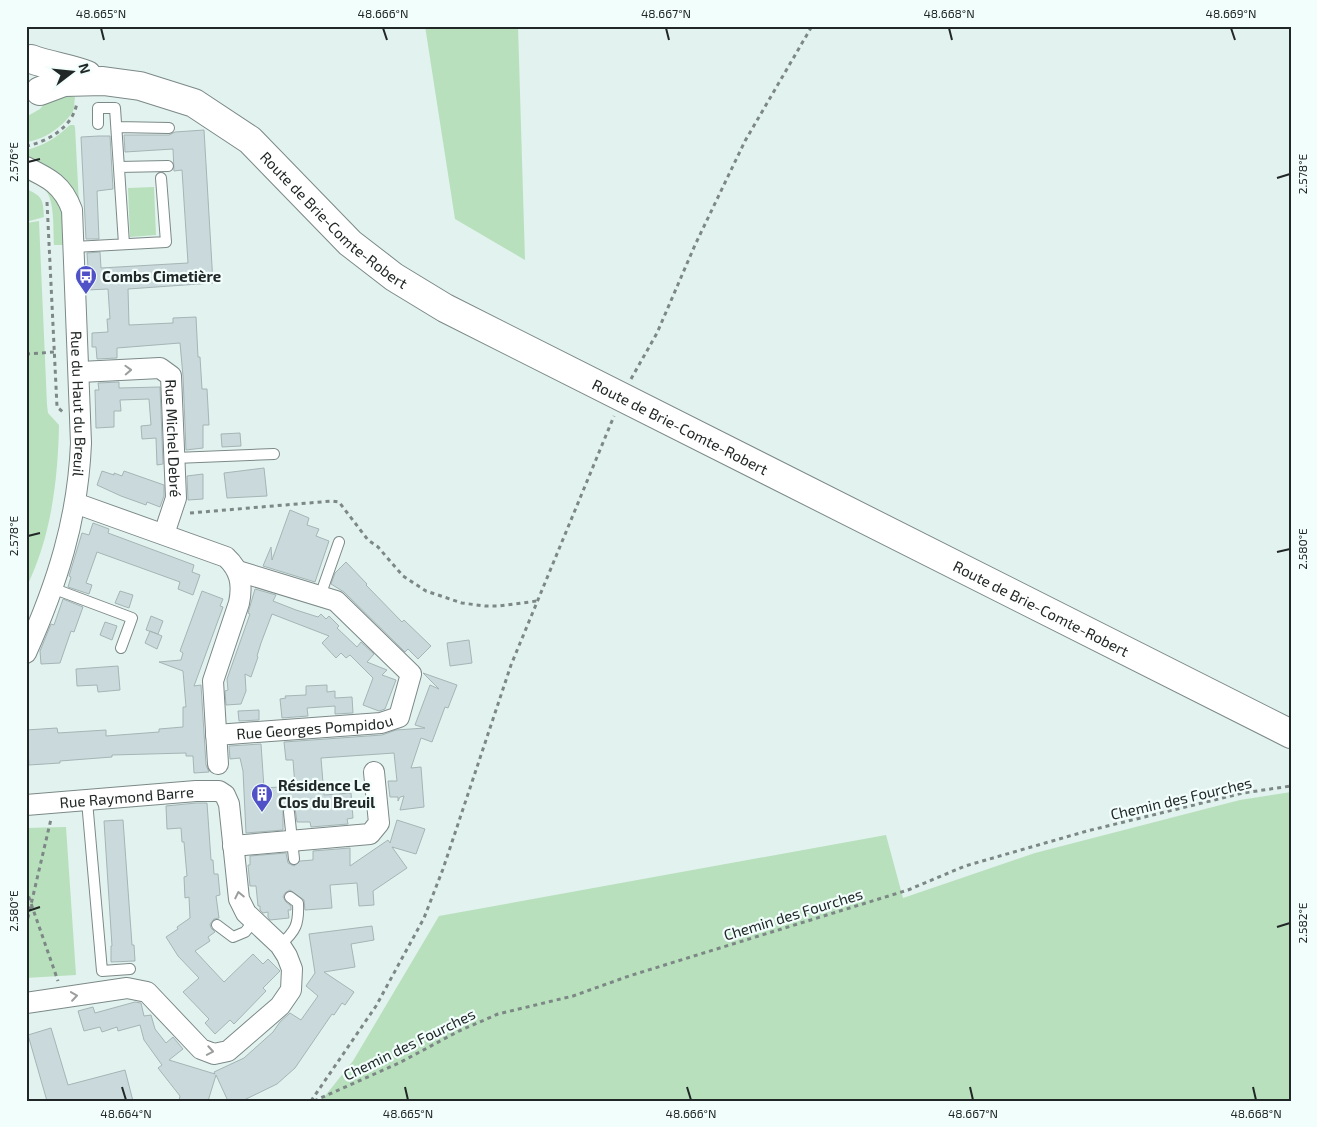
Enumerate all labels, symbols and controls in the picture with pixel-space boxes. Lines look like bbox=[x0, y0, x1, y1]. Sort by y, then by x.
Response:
text: 48.665°N bbox=[76, 6, 126, 20]
text: 48.666°N bbox=[358, 6, 408, 20]
text: 48.667°N bbox=[641, 6, 691, 20]
text: 48.668°N bbox=[923, 6, 975, 20]
text: 48.669°N bbox=[1206, 6, 1256, 20]
north arrow bbox=[48, 48, 98, 98]
text: N bbox=[75, 61, 95, 75]
text: 2.576°E bbox=[6, 142, 20, 182]
street label: Route de Brie-Comte-Robert bbox=[257, 147, 411, 292]
text: 2.578°E bbox=[1295, 154, 1309, 194]
bus stop icon: Combs Cimetière bbox=[74, 264, 98, 295]
place label: Combs Cimetière bbox=[102, 267, 221, 285]
street label: Rue du Haut du Breuil bbox=[68, 330, 90, 478]
one-way arrow bbox=[125, 364, 133, 375]
street label: Route de Brie-Comte-Robert bbox=[590, 375, 771, 478]
street label: Rue Michel Debré bbox=[162, 379, 185, 498]
text: 2.578°E bbox=[6, 516, 20, 556]
text: 2.580°E bbox=[1295, 528, 1309, 570]
street label: Route de Brie-Comte-Robert bbox=[950, 556, 1132, 660]
street label: Rue Georges Pompidou bbox=[236, 711, 395, 742]
street label: Chemin des Fourches bbox=[1109, 773, 1253, 823]
place label: Résidence Le Clos du Breuil bbox=[278, 776, 375, 811]
street label: Rue Raymond Barre bbox=[59, 782, 194, 811]
building icon: Résidence Le Clos du Breuil bbox=[250, 782, 274, 813]
street label: Chemin des Fourches bbox=[721, 884, 865, 944]
text: 2.580°E bbox=[6, 890, 20, 932]
one-way arrow bbox=[235, 890, 245, 899]
text: 2.582°E bbox=[1295, 902, 1309, 944]
one-way arrow bbox=[70, 991, 79, 1001]
street label: Chemin des Fourches bbox=[340, 1004, 478, 1084]
one-way arrow bbox=[206, 1046, 215, 1056]
text: 48.664°N bbox=[100, 1106, 152, 1120]
text: 48.665°N bbox=[383, 1106, 433, 1120]
text: 48.666°N bbox=[666, 1106, 716, 1120]
text: 48.667°N bbox=[948, 1106, 998, 1120]
text: 48.668°N bbox=[1230, 1106, 1282, 1120]

